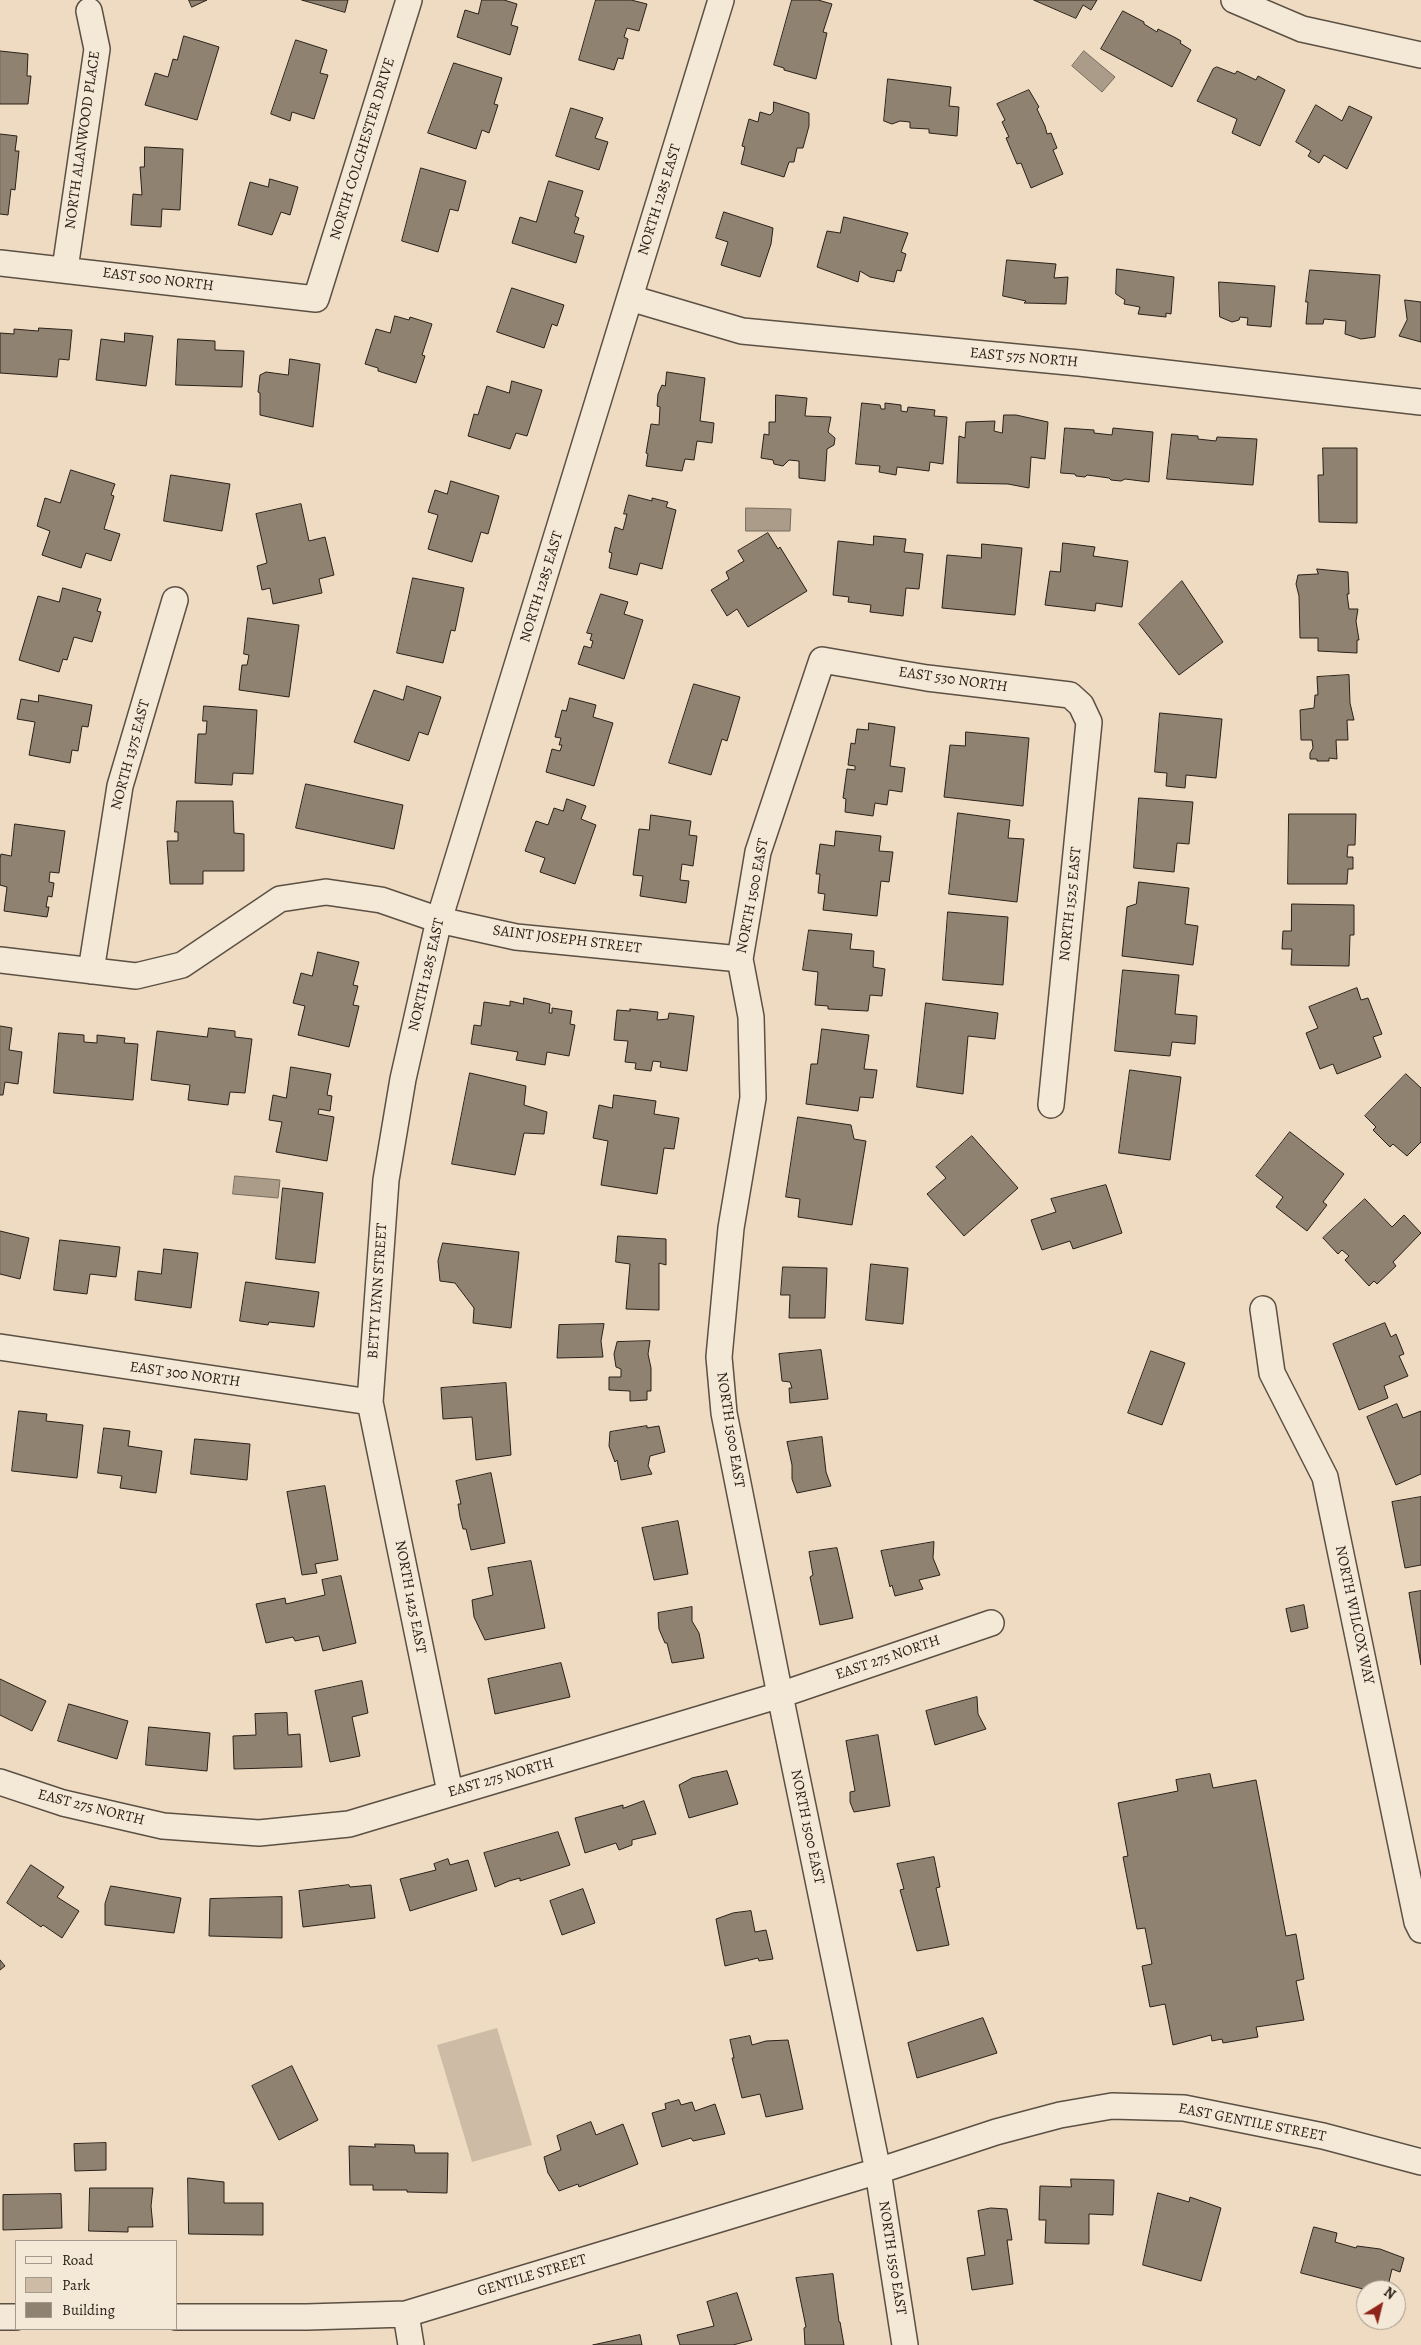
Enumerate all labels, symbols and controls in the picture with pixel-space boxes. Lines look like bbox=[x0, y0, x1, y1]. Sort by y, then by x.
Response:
street label: NORTH ALANWOOD PLACE bbox=[62, 50, 104, 230]
street label: NORTH COLCHESTER DRIVE bbox=[327, 56, 399, 242]
street label: NORTH 1285 EAST bbox=[635, 142, 685, 258]
street label: EAST 500 NORTH bbox=[101, 264, 215, 296]
street label: EAST 575 NORTH bbox=[969, 344, 1079, 372]
street label: NORTH 1285 EAST bbox=[517, 529, 567, 645]
street label: EAST 530 NORTH bbox=[897, 663, 1009, 697]
street label: NORTH 1375 EAST bbox=[108, 698, 154, 812]
street label: NORTH 1500 EAST bbox=[733, 837, 773, 955]
street label: NORTH 1525 EAST bbox=[1056, 846, 1086, 962]
street label: NORTH 1285 EAST bbox=[405, 917, 449, 1033]
street label: SAINT JOSEPH STREET bbox=[492, 922, 642, 958]
street label: BETTY LYNN STREET bbox=[364, 1222, 392, 1360]
street label: EAST 300 NORTH bbox=[128, 1358, 242, 1392]
street label: NORTH 1500 EAST bbox=[712, 1371, 748, 1489]
street label: NORTH 1425 EAST bbox=[390, 1539, 430, 1655]
street label: NORTH WILCOX WAY bbox=[1330, 1544, 1378, 1686]
street label: EAST 275 NORTH bbox=[833, 1632, 943, 1684]
street label: EAST 275 NORTH bbox=[446, 1754, 556, 1802]
street label: NORTH 1500 EAST bbox=[786, 1768, 828, 1886]
street label: EAST 275 NORTH bbox=[36, 1786, 146, 1830]
street label: EAST GENTILE STREET bbox=[1177, 2100, 1327, 2146]
street label: NORTH 1550 EAST bbox=[874, 2200, 910, 2316]
legend bbox=[15, 2240, 178, 2330]
text: Road bbox=[62, 2250, 93, 2270]
street label: GENTILE STREET bbox=[475, 2251, 589, 2301]
text: Park bbox=[62, 2275, 90, 2295]
north arrow bbox=[1356, 2280, 1406, 2330]
text: N bbox=[1380, 2283, 1399, 2304]
text: Building bbox=[62, 2300, 115, 2320]

